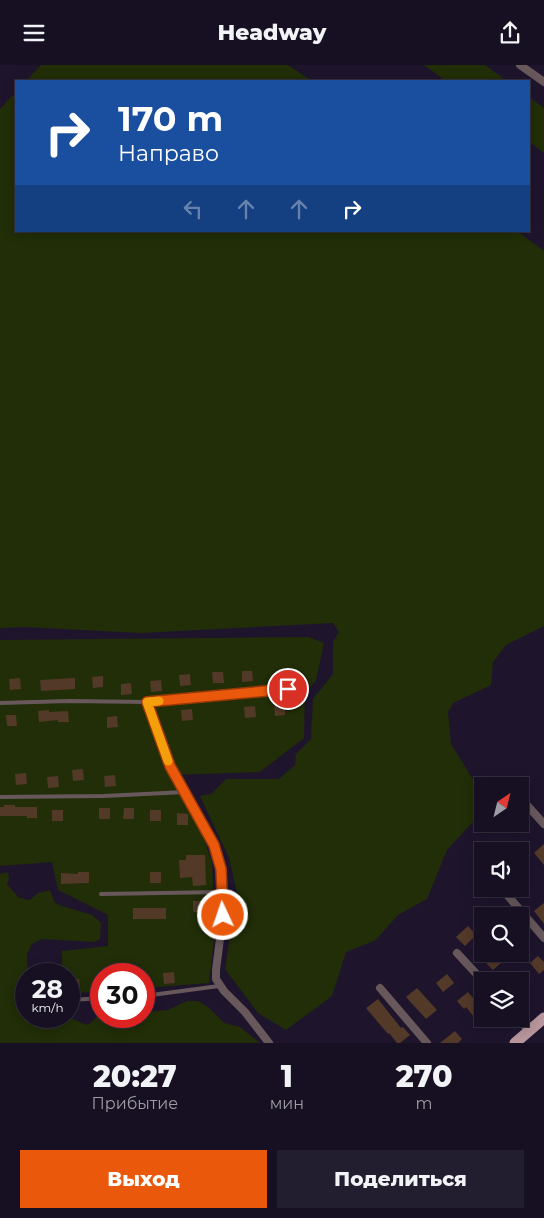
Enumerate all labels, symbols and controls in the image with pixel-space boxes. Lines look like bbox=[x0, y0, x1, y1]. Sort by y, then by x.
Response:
icon: menu bbox=[20, 19, 48, 47]
text: Headway bbox=[218, 19, 326, 46]
icon: share bbox=[496, 19, 524, 47]
text: 170 m bbox=[118, 97, 223, 140]
icon: right bbox=[35, 100, 100, 165]
text: Направо bbox=[118, 140, 219, 167]
icon: left bbox=[179, 195, 207, 223]
icon: ahead bbox=[232, 195, 260, 223]
icon: ahead bbox=[285, 195, 313, 223]
icon: right bbox=[338, 195, 366, 223]
pin bbox=[267, 668, 309, 710]
icon: arrive bbox=[274, 675, 302, 703]
north arrow bbox=[474, 777, 529, 833]
map controls bbox=[474, 777, 529, 1027]
button: sound bbox=[474, 842, 529, 897]
position arrow bbox=[196, 888, 248, 940]
button: search bbox=[474, 907, 529, 962]
speed limit sign: 30 bbox=[90, 963, 155, 1028]
button: layers bbox=[474, 972, 529, 1027]
text: 28 bbox=[32, 974, 63, 1004]
text: km/h bbox=[31, 1000, 64, 1015]
text: 20:27 bbox=[93, 1058, 177, 1095]
text: 1 bbox=[281, 1058, 293, 1095]
text: 270 bbox=[396, 1058, 453, 1095]
text: Прибытие bbox=[91, 1094, 178, 1113]
text: мин bbox=[270, 1094, 304, 1113]
text: m bbox=[416, 1094, 433, 1113]
button: Выход bbox=[20, 1150, 267, 1208]
button: Поделиться bbox=[277, 1150, 524, 1208]

